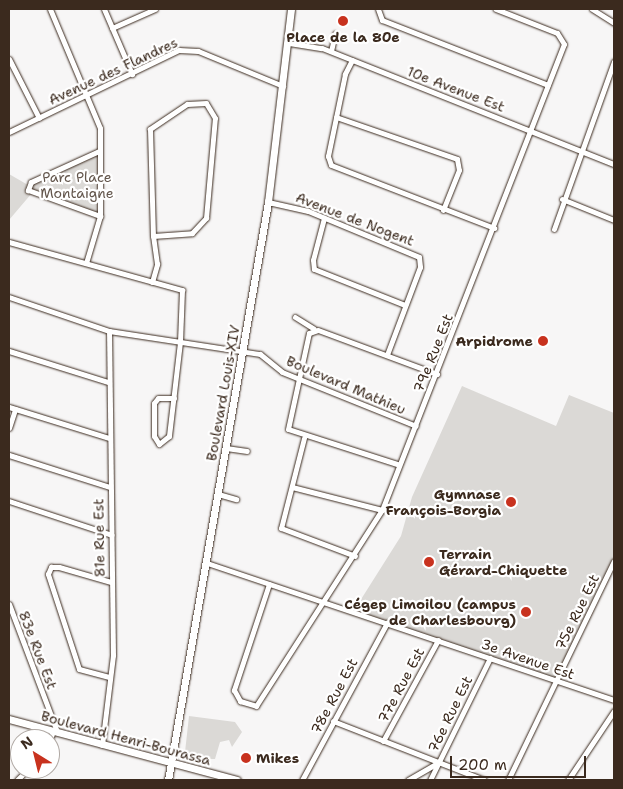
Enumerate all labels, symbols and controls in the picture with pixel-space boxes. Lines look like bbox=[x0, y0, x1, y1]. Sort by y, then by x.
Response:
marker: Place de la 80e bbox=[337, 15, 349, 27]
place label: Place de la 80e bbox=[286, 29, 400, 45]
street label: Avenue des Flandres bbox=[46, 34, 180, 108]
street label: 10e Avenue Est bbox=[405, 63, 507, 115]
park label: Parc Place Montaigne bbox=[40, 169, 114, 202]
street label: Avenue de Nogent bbox=[293, 189, 417, 249]
street label: 79e Rue Est bbox=[410, 311, 456, 395]
street label: Boulevard Louis-XIV bbox=[203, 324, 243, 462]
place label: Arpidrome bbox=[455, 333, 533, 349]
marker: Arpidrome bbox=[537, 335, 549, 347]
street label: Boulevard Mathieu bbox=[284, 352, 408, 418]
place label: Gymnase François-Borgia bbox=[385, 486, 501, 518]
marker: Gymnase François-Borgia bbox=[505, 496, 517, 508]
street label: 81e Rue Est bbox=[90, 499, 108, 577]
place label: Terrain Gérard-Chiquette bbox=[439, 546, 567, 578]
marker: Terrain Gérard-Chiquette bbox=[423, 556, 435, 568]
street label: 75e Rue Est bbox=[552, 572, 602, 652]
place label: Cégep Limoilou (campus de Charlesbourg) bbox=[344, 596, 516, 628]
marker: Cégep Limoilou (campus de Charlesbourg) bbox=[520, 606, 532, 618]
street label: 83e Rue Est bbox=[15, 608, 61, 692]
street label: 3e Avenue Est bbox=[479, 635, 577, 683]
street label: 77e Rue Est bbox=[374, 645, 428, 725]
street label: 78e Rue Est bbox=[307, 655, 361, 737]
street label: 76e Rue Est bbox=[424, 673, 476, 755]
street label: Boulevard Henri-Bourassa bbox=[39, 707, 213, 769]
north arrow bbox=[10, 729, 60, 779]
text: N bbox=[17, 732, 37, 753]
scale bar bbox=[453, 746, 589, 778]
place label: Mikes bbox=[256, 750, 299, 766]
marker: Mikes bbox=[240, 752, 252, 764]
text: 200 m bbox=[458, 755, 507, 775]

